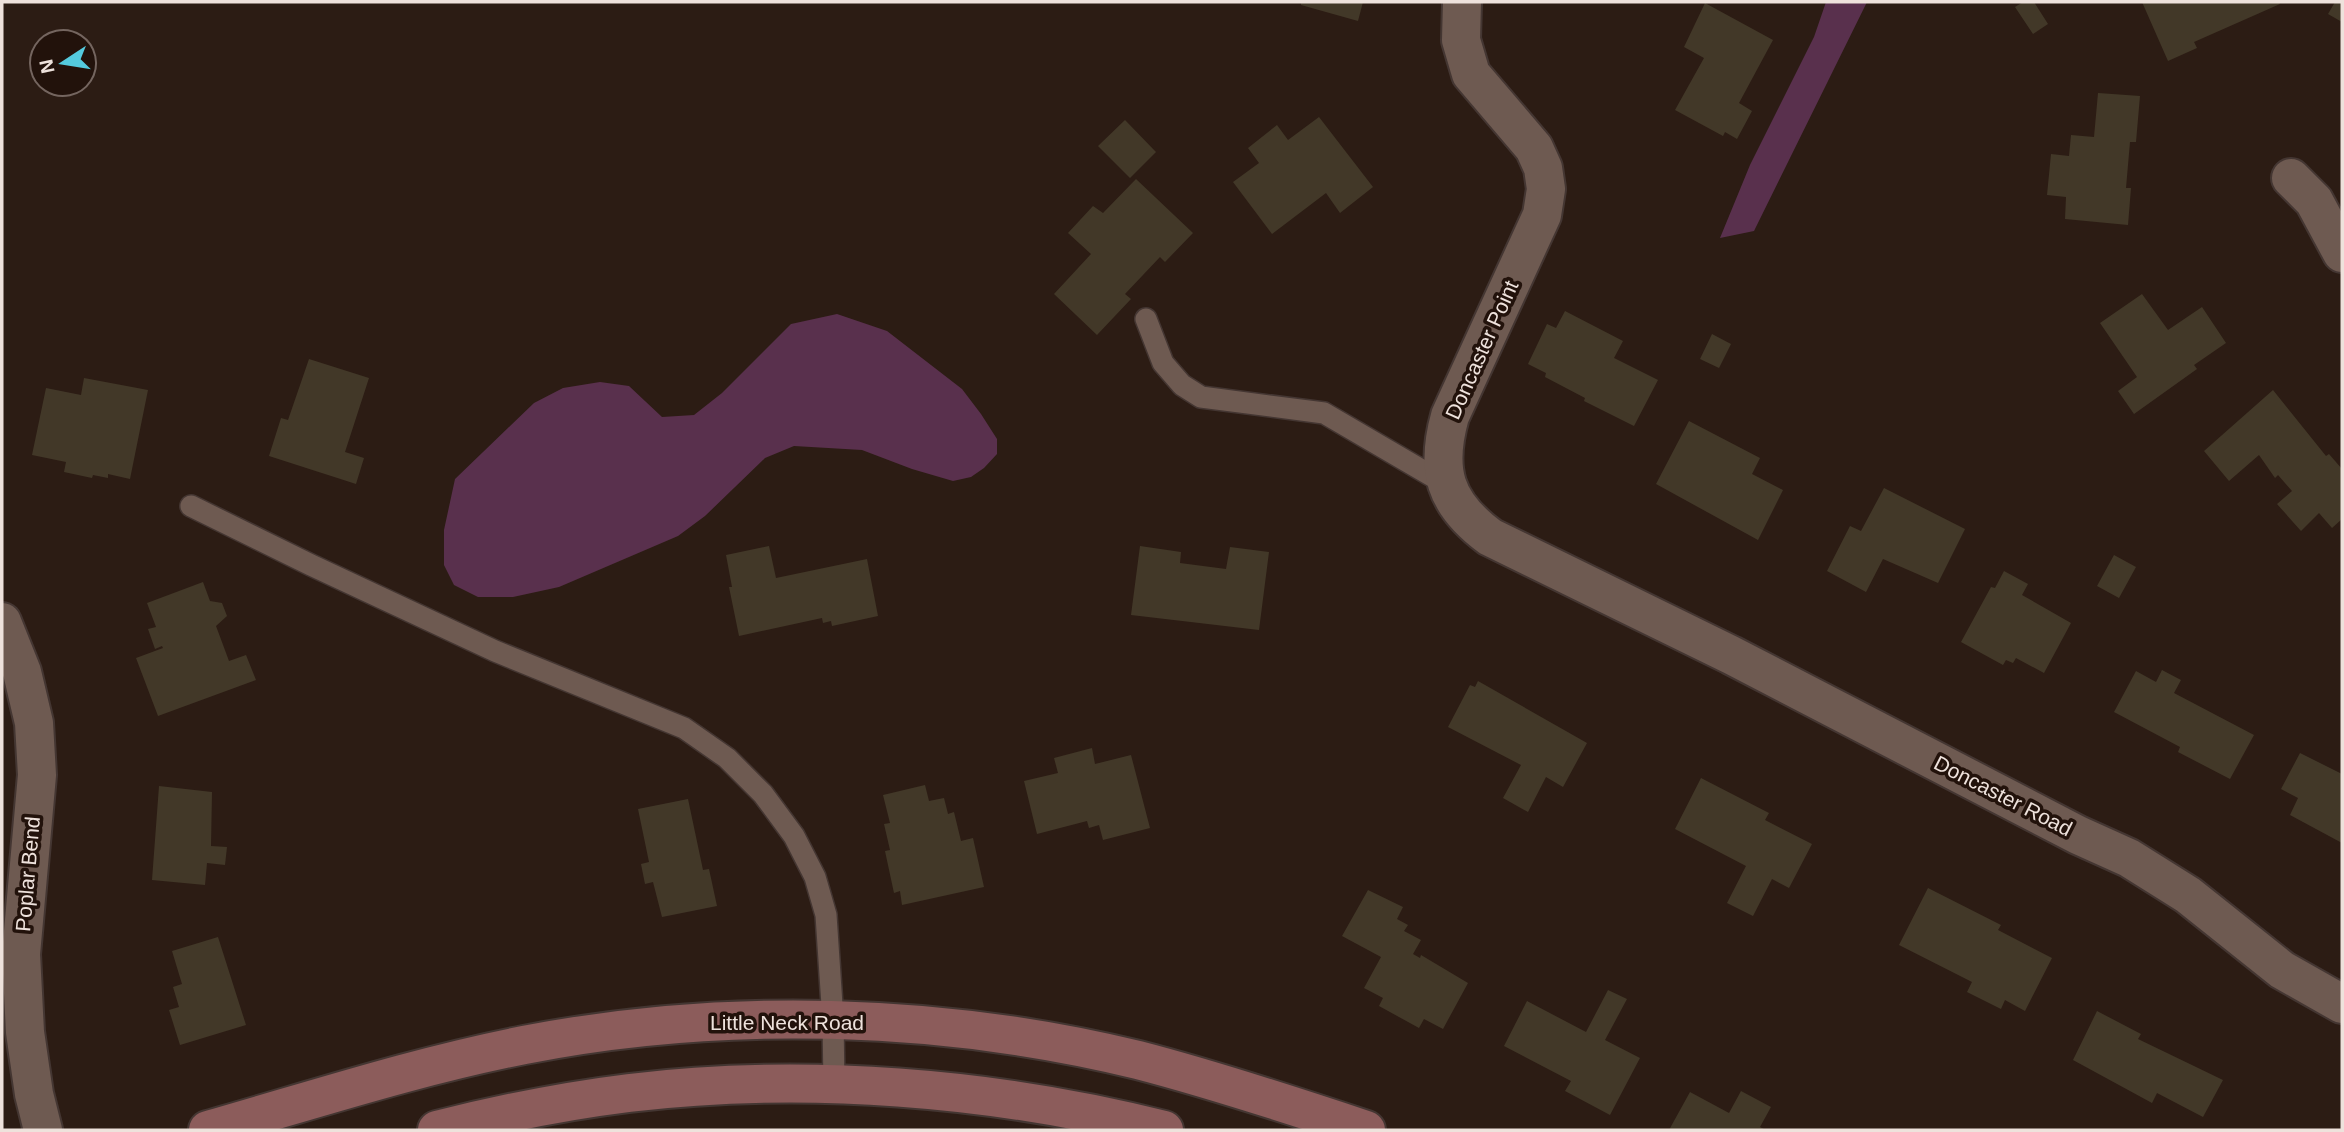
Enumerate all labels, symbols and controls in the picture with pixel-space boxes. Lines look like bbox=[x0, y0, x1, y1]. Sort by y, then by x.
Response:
north arrow bbox=[28, 28, 98, 98]
text: N bbox=[35, 58, 59, 75]
street label: Doncaster Point bbox=[1441, 277, 1522, 423]
street label: Doncaster Road bbox=[1930, 751, 2076, 840]
street label: Poplar Bend bbox=[11, 815, 44, 933]
street label: Little Neck Road bbox=[710, 1011, 864, 1034]

